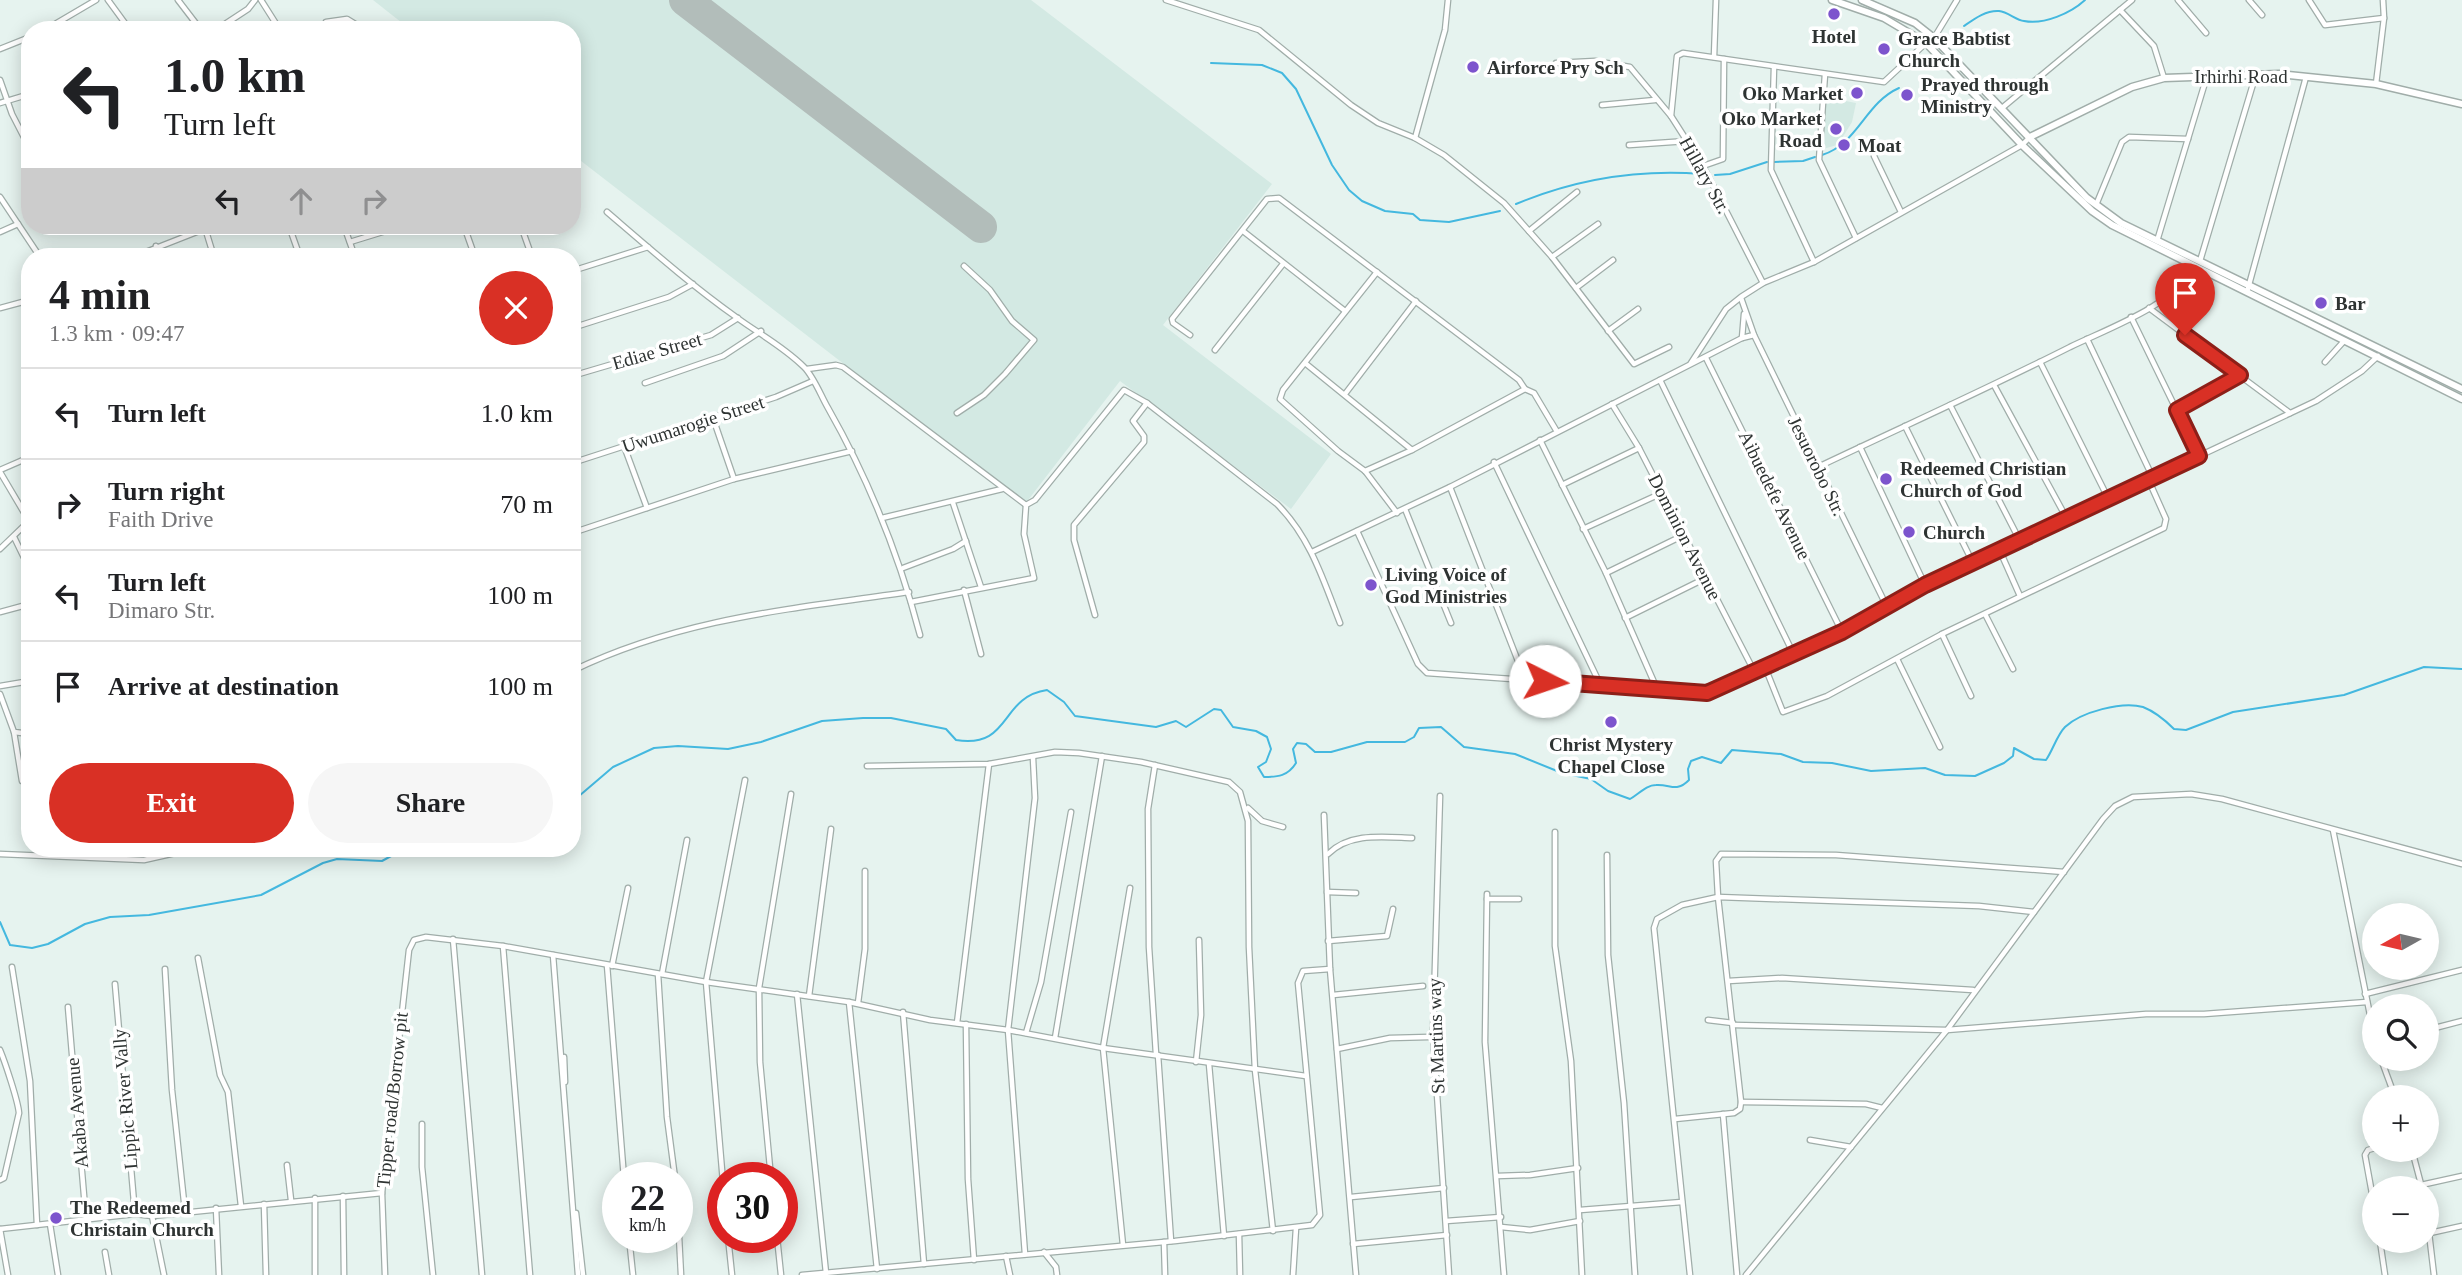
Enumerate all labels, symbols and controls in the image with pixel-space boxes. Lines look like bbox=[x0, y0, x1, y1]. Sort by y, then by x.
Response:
marker: Hotel bbox=[1826, 6, 1842, 22]
place label: Hotel bbox=[1812, 26, 1856, 47]
place label: Grace Babtist Church bbox=[1898, 28, 2011, 71]
marker: Grace Babtist Church bbox=[1876, 41, 1892, 57]
text: 1.0 km bbox=[164, 48, 306, 103]
icon: left bbox=[49, 49, 140, 140]
place label: Airforce Pry Sch bbox=[1487, 57, 1624, 78]
marker: Airforce Pry Sch bbox=[1465, 59, 1481, 75]
street label: Irhirhi Road bbox=[2194, 66, 2288, 87]
place label: Prayed through Ministry bbox=[1921, 74, 2049, 117]
place label: Oko Market bbox=[1742, 83, 1844, 104]
marker: Oko Market bbox=[1849, 85, 1865, 101]
marker: Prayed through Ministry bbox=[1899, 87, 1915, 103]
text: Turn left bbox=[164, 106, 276, 142]
place label: Oko Market Road bbox=[1721, 108, 1823, 151]
marker: Oko Market Road bbox=[1828, 121, 1844, 137]
street label: Hillary Str. bbox=[1675, 133, 1735, 217]
place label: Moat bbox=[1858, 135, 1902, 156]
marker: Moat bbox=[1836, 137, 1852, 153]
icon: left bbox=[209, 182, 247, 220]
icon: ahead bbox=[282, 182, 320, 220]
icon: right bbox=[355, 182, 393, 220]
pin bbox=[2155, 263, 2215, 335]
button: close bbox=[479, 271, 553, 345]
text: 4 min bbox=[49, 272, 151, 318]
icon: arrive bbox=[2166, 274, 2204, 312]
place label: Bar bbox=[2335, 293, 2366, 314]
marker: Bar bbox=[2313, 295, 2329, 311]
text: 1.3 km · 09:47 bbox=[49, 321, 184, 346]
street label: Ediae Street bbox=[610, 328, 705, 374]
street label: Uwumarogie Street bbox=[619, 391, 767, 457]
icon: left bbox=[49, 395, 87, 433]
text: Turn left bbox=[108, 399, 206, 428]
text: 1.0 km bbox=[481, 399, 553, 428]
street label: Jesuorobo Str. bbox=[1784, 413, 1850, 519]
street label: Aibuedefe Avenue bbox=[1735, 427, 1815, 563]
place label: Redeemed Christian Church of God bbox=[1900, 458, 2067, 501]
street label: Dominion Avenue bbox=[1644, 471, 1726, 603]
marker: Redeemed Christian Church of God bbox=[1878, 471, 1894, 487]
text: Turn right bbox=[108, 477, 225, 506]
icon: right bbox=[49, 486, 87, 524]
text: 70 m bbox=[500, 490, 553, 519]
text: Faith Drive bbox=[108, 507, 213, 532]
place label: Church bbox=[1923, 522, 1985, 543]
marker: Church bbox=[1901, 524, 1917, 540]
place label: Living Voice of God Ministries bbox=[1385, 564, 1507, 607]
text: Turn left bbox=[108, 568, 206, 597]
icon: left bbox=[49, 577, 87, 615]
marker: Living Voice of God Ministries bbox=[1363, 577, 1379, 593]
text: 100 m bbox=[487, 581, 553, 610]
text: Dimaro Str. bbox=[108, 598, 215, 623]
position arrow bbox=[1508, 644, 1582, 718]
icon: arrive bbox=[49, 668, 87, 706]
text: Arrive at destination bbox=[108, 672, 339, 701]
text: 100 m bbox=[487, 672, 553, 701]
marker: Christ Mystery Chapel Close bbox=[1603, 714, 1619, 730]
place label: Christ Mystery Chapel Close bbox=[1549, 734, 1673, 777]
button: Exit bbox=[49, 763, 294, 843]
button: Share bbox=[308, 763, 553, 843]
north arrow bbox=[2362, 903, 2440, 980]
map controls bbox=[2362, 903, 2439, 1253]
street label: St Martins way bbox=[1423, 977, 1449, 1094]
button: search bbox=[2362, 994, 2439, 1071]
street label: Tipper road/Borrow pit bbox=[372, 1010, 412, 1189]
street label: Lippic River Vally bbox=[108, 1027, 142, 1170]
street label: Akaba Avenue bbox=[62, 1057, 92, 1169]
button: + bbox=[2362, 1085, 2439, 1162]
speed limit sign: 30 bbox=[707, 1162, 798, 1253]
button: − bbox=[2362, 1176, 2439, 1253]
text: 22 bbox=[630, 1179, 665, 1218]
place label: The Redeemed Christain Church bbox=[70, 1197, 214, 1240]
marker: The Redeemed Christain Church bbox=[48, 1210, 64, 1226]
text: km/h bbox=[629, 1215, 666, 1235]

